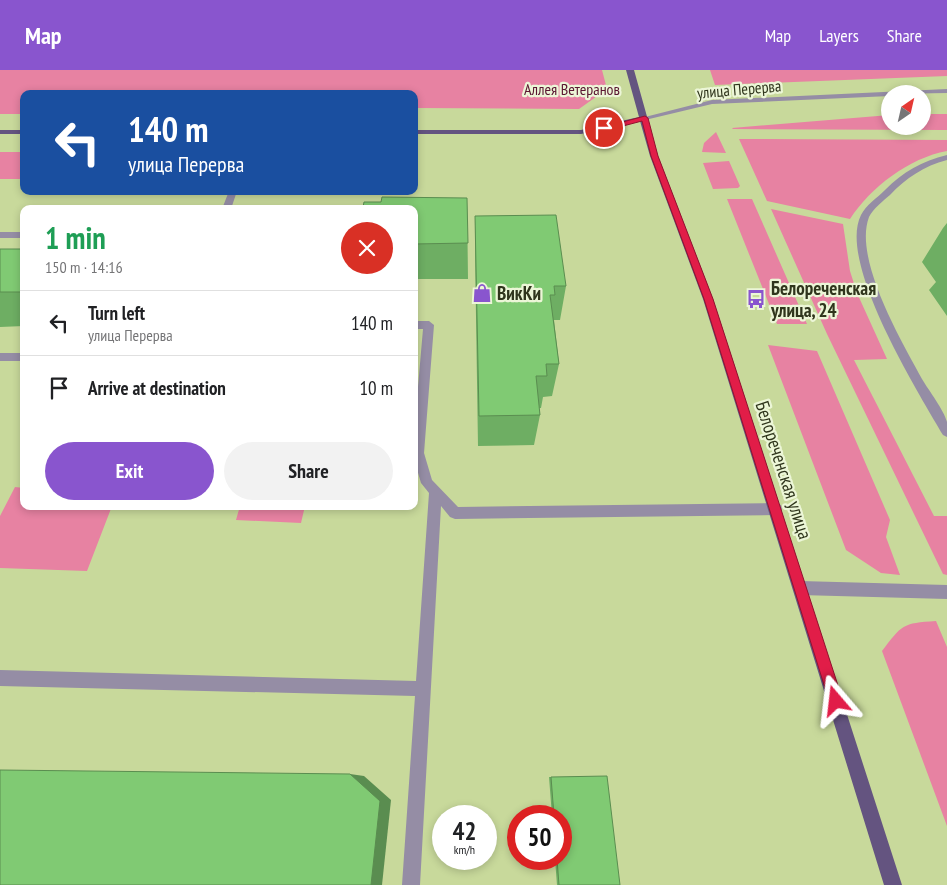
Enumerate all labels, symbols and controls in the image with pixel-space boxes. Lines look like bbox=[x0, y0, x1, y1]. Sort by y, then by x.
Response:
text: Map bbox=[25, 20, 62, 51]
text: Map bbox=[765, 24, 791, 47]
text: Layers bbox=[819, 24, 859, 47]
text: Share bbox=[887, 24, 922, 47]
street label: улица Перерва bbox=[696, 75, 782, 103]
park label: Аллея Ветеранов bbox=[524, 79, 620, 99]
north arrow bbox=[881, 85, 931, 135]
map controls bbox=[881, 85, 931, 135]
text: 140 m bbox=[128, 106, 209, 152]
pin bbox=[583, 107, 625, 149]
icon: left bbox=[45, 110, 110, 175]
icon: arrive bbox=[590, 114, 618, 142]
text: улица Перерва bbox=[128, 150, 244, 178]
text: 1 min bbox=[45, 218, 106, 257]
button: close bbox=[341, 222, 393, 274]
text: 150 m · 14:16 bbox=[45, 257, 123, 277]
place label: Белореченская улица, 24 bbox=[770, 276, 876, 322]
place label: ВикКи bbox=[497, 281, 541, 305]
shop icon: ВикКи bbox=[471, 282, 493, 304]
bus stop icon: Белореченская улица, 24 bbox=[745, 288, 767, 310]
text: Turn left bbox=[88, 301, 145, 325]
icon: left bbox=[45, 309, 73, 337]
text: 140 m bbox=[351, 311, 393, 335]
text: улица Перерва bbox=[88, 325, 173, 345]
icon: arrive bbox=[45, 374, 73, 402]
text: Arrive at destination bbox=[88, 376, 226, 400]
text: 10 m bbox=[360, 376, 393, 400]
street label: Белореченская улица bbox=[750, 398, 818, 542]
button: Exit bbox=[45, 442, 214, 500]
button: Share bbox=[224, 442, 393, 500]
position arrow bbox=[809, 674, 861, 726]
speed limit sign: 50 bbox=[507, 805, 572, 870]
text: 42 bbox=[453, 815, 476, 847]
text: km/h bbox=[454, 842, 475, 857]

